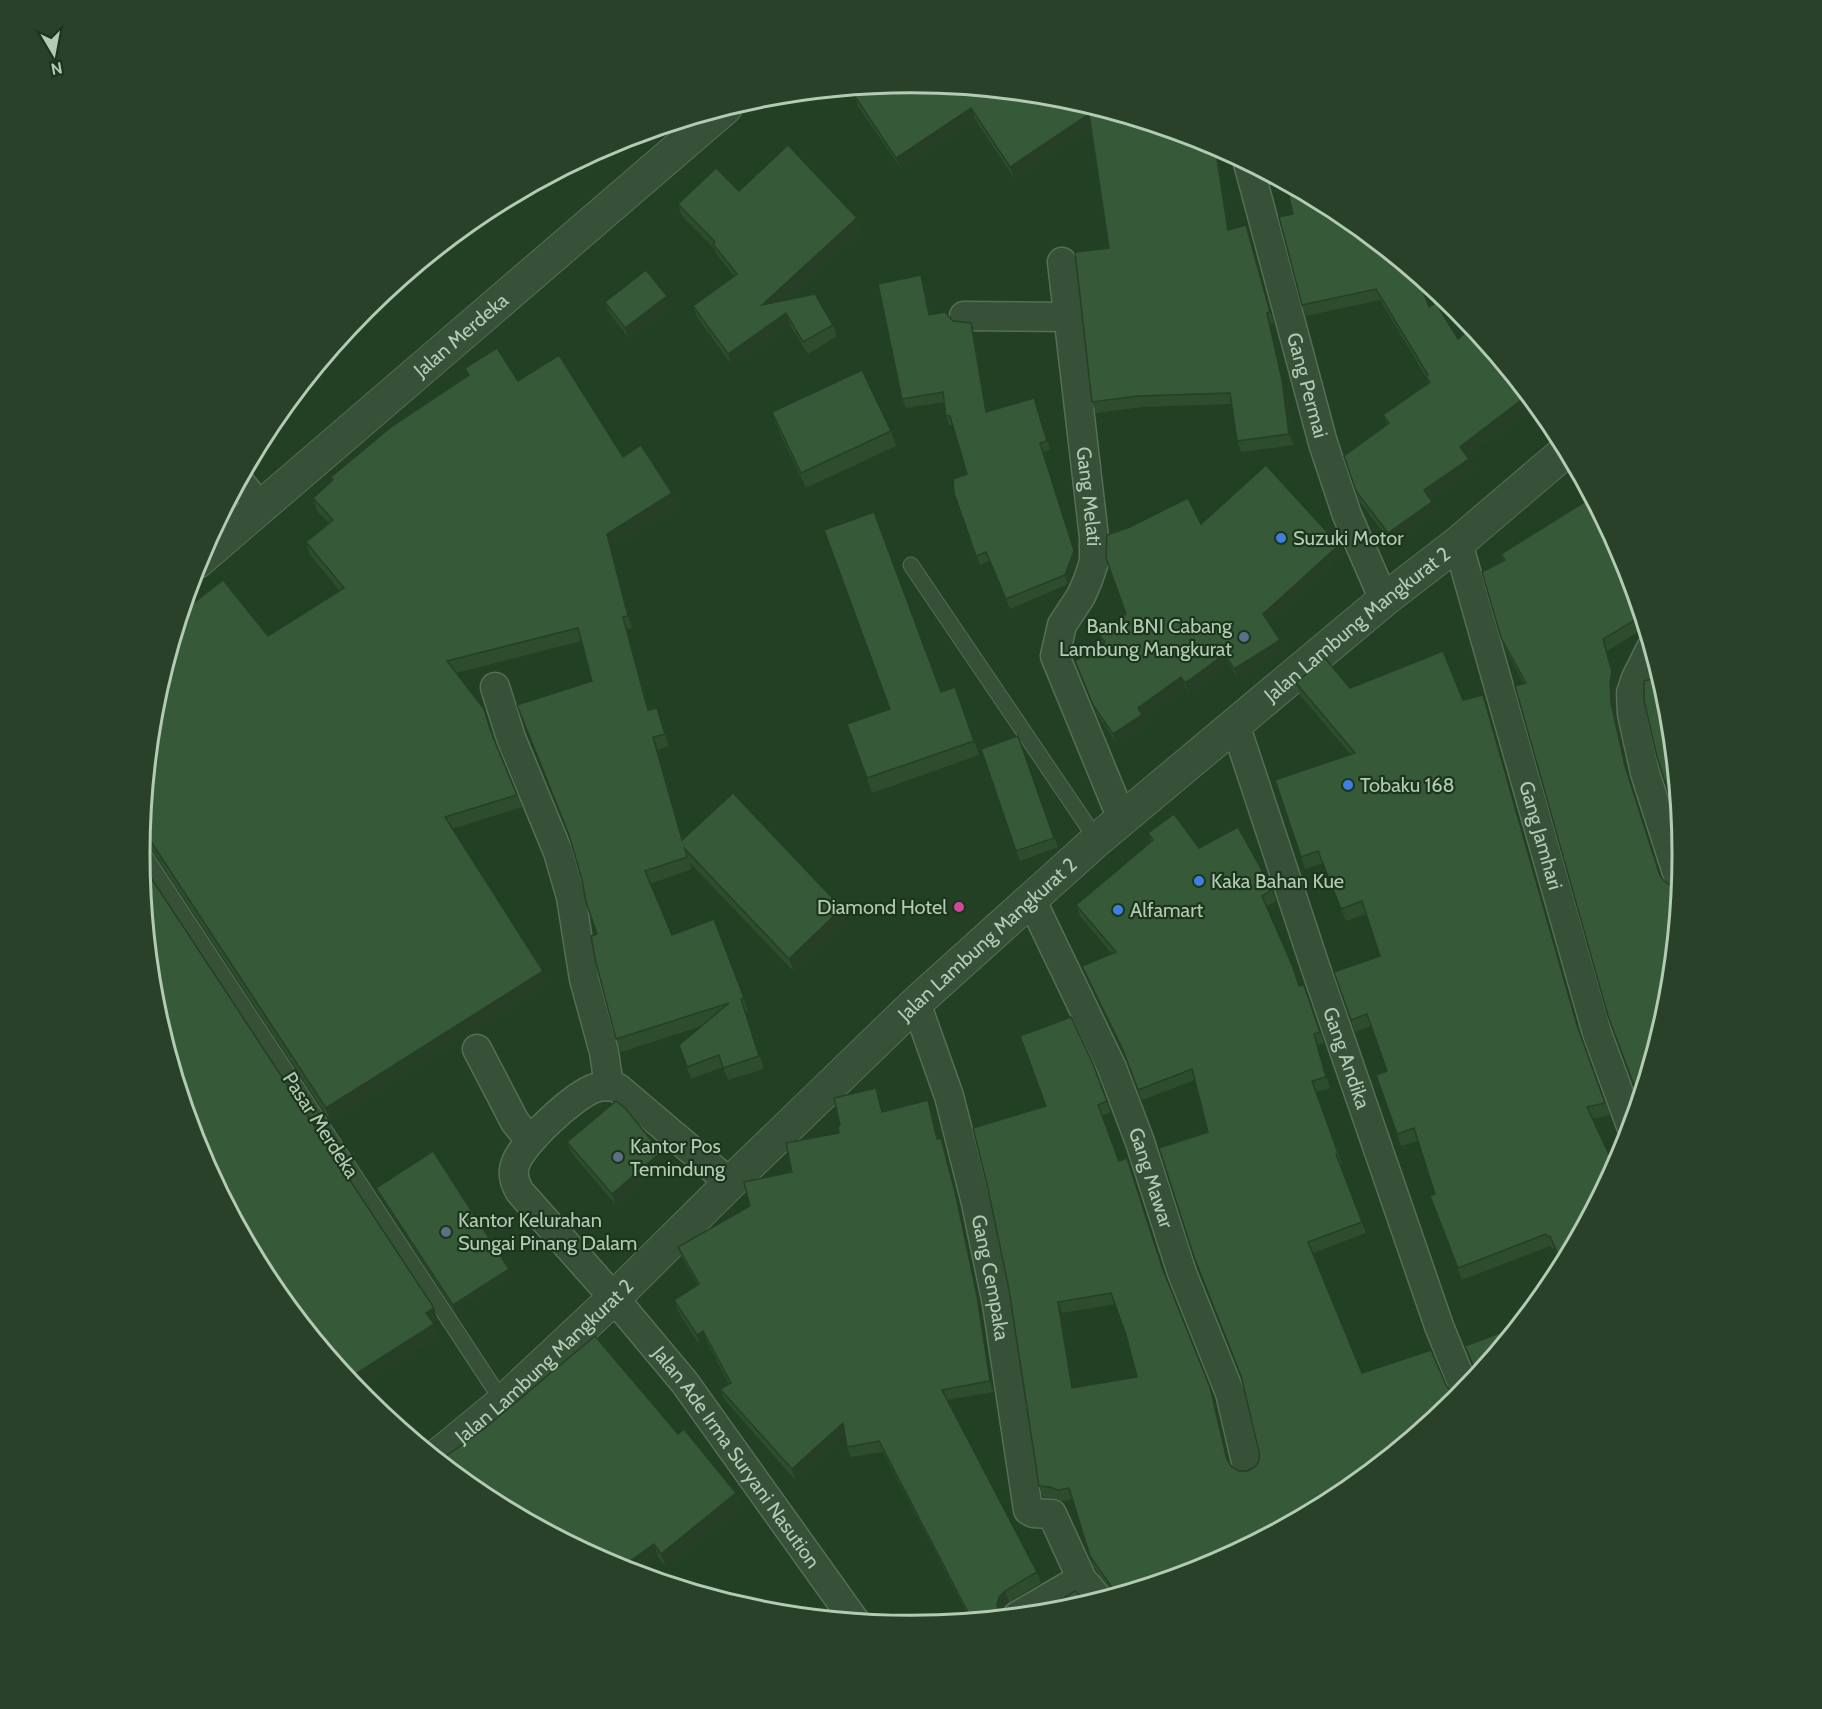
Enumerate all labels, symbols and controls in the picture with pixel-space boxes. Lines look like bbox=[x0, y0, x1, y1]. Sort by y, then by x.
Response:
north arrow bbox=[24, 24, 84, 84]
text: N bbox=[49, 58, 64, 79]
street label: Jalan Merdeka bbox=[408, 288, 513, 383]
street label: Gang Permai bbox=[1282, 330, 1333, 440]
street label: Gang Melati bbox=[1072, 445, 1106, 546]
place label: Suzuki Motor bbox=[1293, 526, 1404, 550]
marker: Suzuki Motor bbox=[1274, 531, 1288, 545]
street label: Jalan Lambung Mangkurat 2 bbox=[1259, 542, 1455, 708]
place label: Bank BNI Cabang Lambung Mangkurat bbox=[1059, 614, 1233, 661]
marker: Bank BNI Cabang Lambung Mangkurat bbox=[1237, 630, 1251, 644]
place label: Tobaku 168 bbox=[1360, 773, 1455, 797]
marker: Tobaku 168 bbox=[1341, 778, 1355, 792]
street label: Gang Jamhari bbox=[1514, 778, 1568, 893]
street label: Jalan Lambung Mangkurat 2 bbox=[892, 852, 1082, 1027]
place label: Kaka Bahan Kue bbox=[1211, 869, 1344, 893]
marker: Kaka Bahan Kue bbox=[1192, 874, 1206, 888]
place label: Diamond Hotel bbox=[817, 895, 947, 919]
place label: Alfamart bbox=[1130, 898, 1203, 922]
marker: Diamond Hotel bbox=[952, 900, 966, 914]
marker: Alfamart bbox=[1111, 903, 1125, 917]
street label: Gang Andika bbox=[1318, 1004, 1375, 1112]
street label: Pasar Merdeka bbox=[278, 1067, 364, 1183]
street label: Gang Mawar bbox=[1124, 1124, 1179, 1232]
place label: Kantor Pos Temindung bbox=[630, 1134, 726, 1181]
marker: Kantor Pos Temindung bbox=[611, 1150, 625, 1164]
place label: Kantor Kelurahan Sungai Pinang Dalam bbox=[458, 1208, 637, 1255]
street label: Gang Cempaka bbox=[967, 1212, 1014, 1342]
marker: Kantor Kelurahan Sungai Pinang Dalam bbox=[439, 1225, 453, 1239]
street label: Jalan Lambung Mangkurat 2 bbox=[450, 1274, 638, 1449]
street label: Jalan Ade Irma Suryani Nasution bbox=[647, 1341, 825, 1573]

